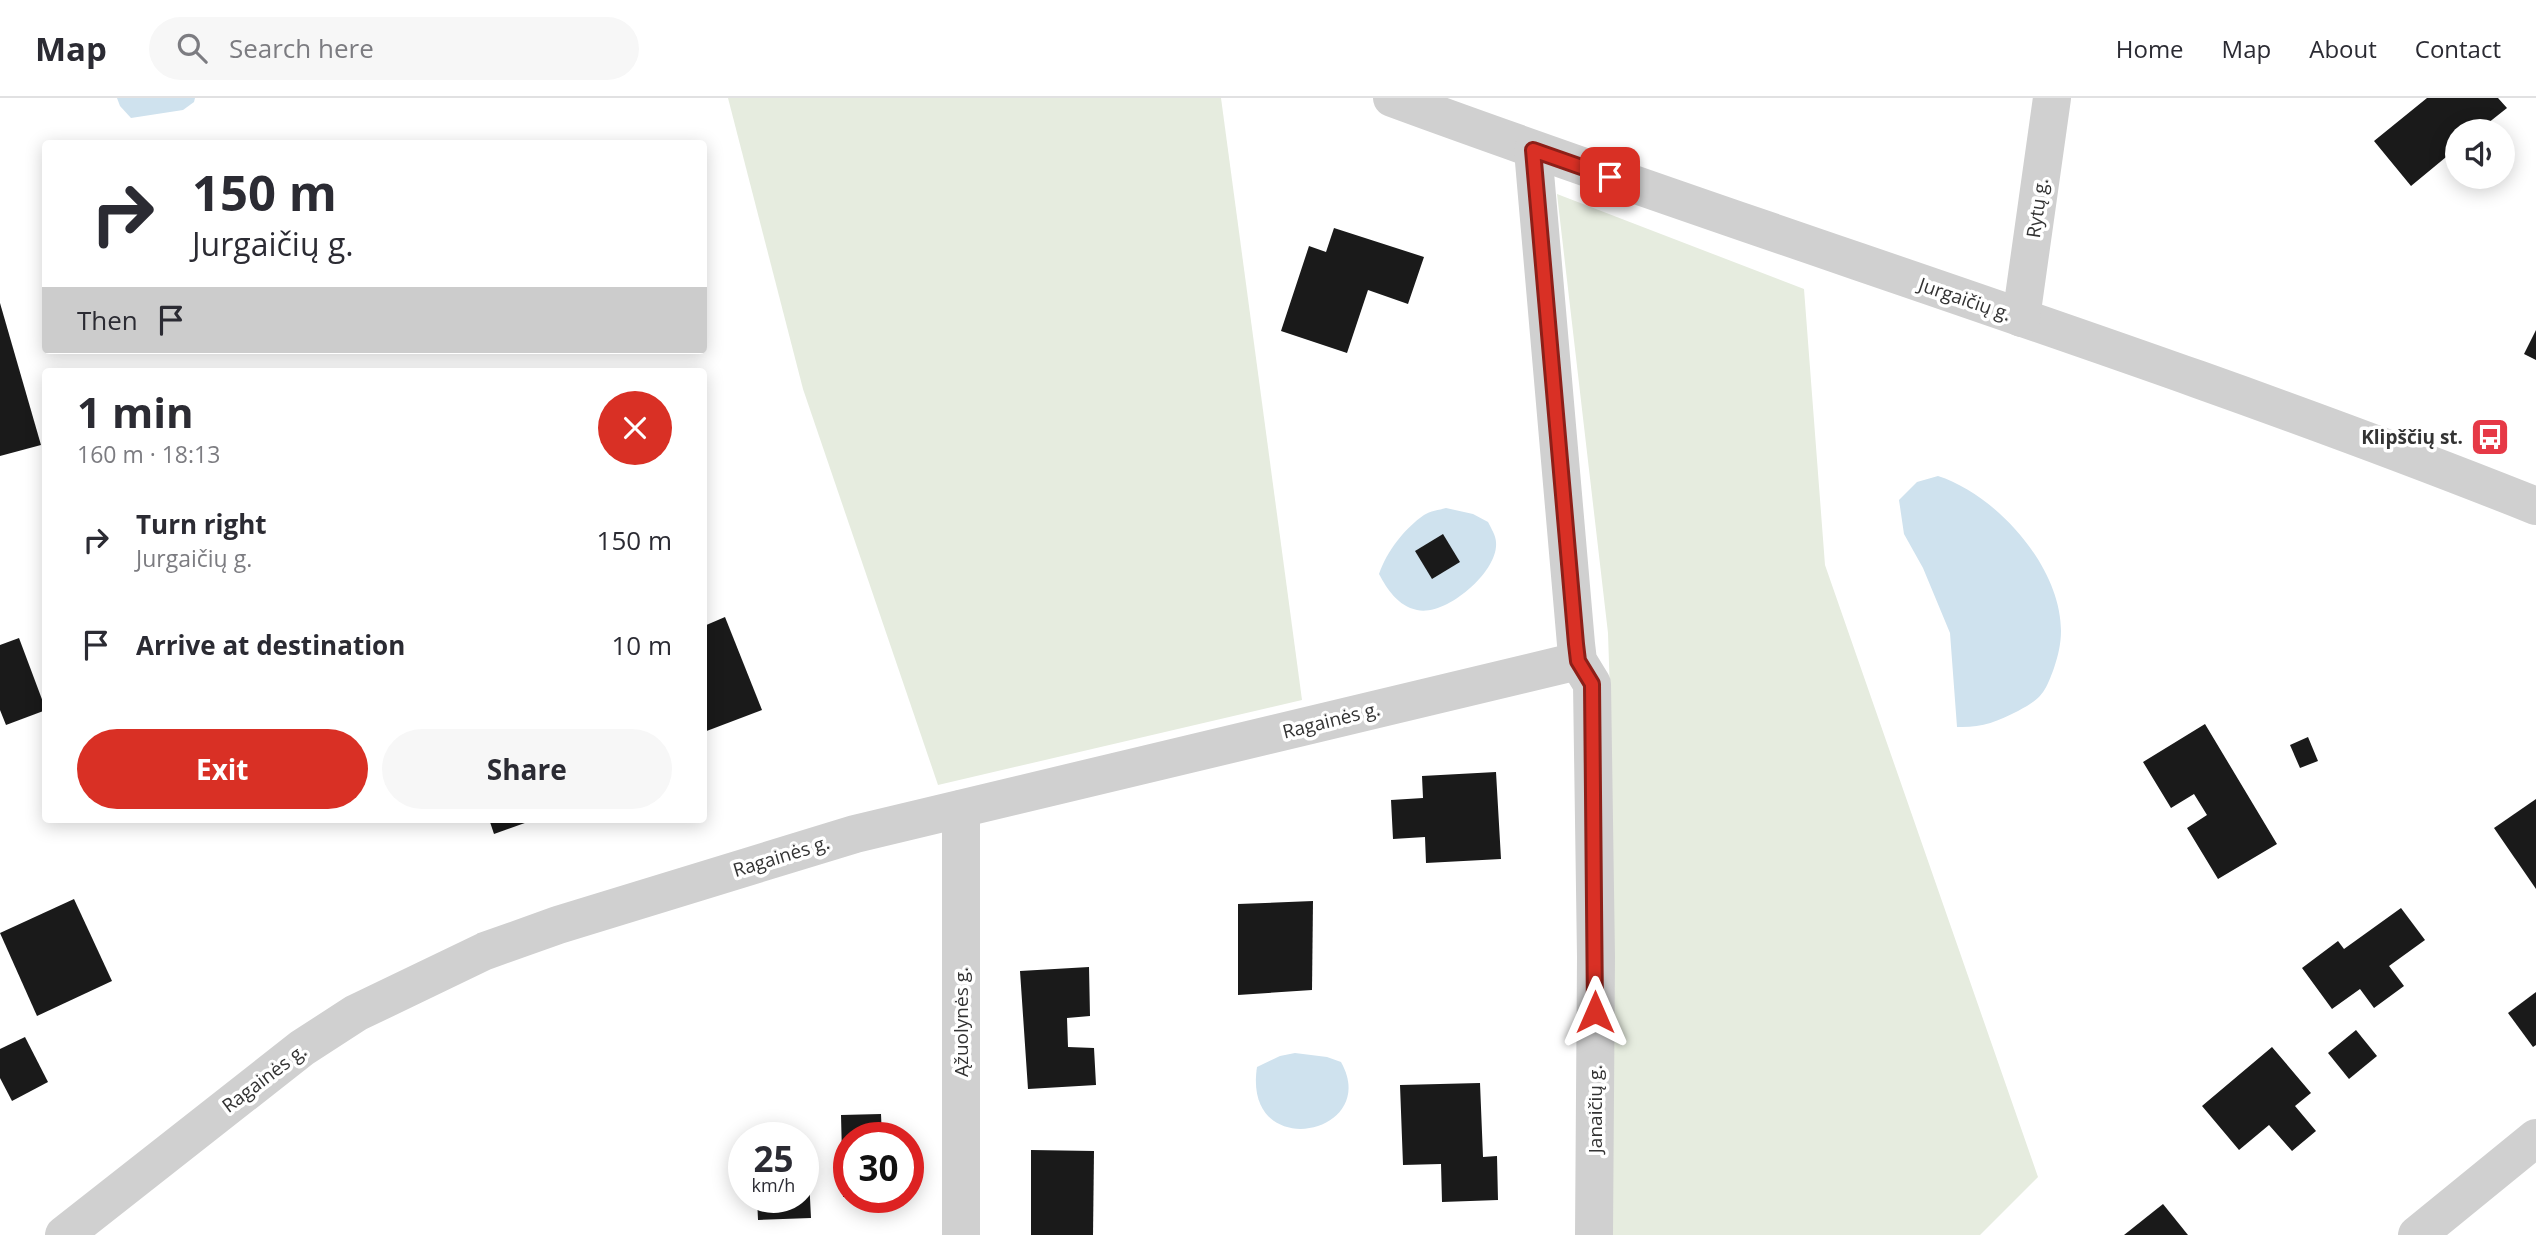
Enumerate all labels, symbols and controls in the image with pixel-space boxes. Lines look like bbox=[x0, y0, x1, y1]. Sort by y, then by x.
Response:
search box bbox=[149, 17, 639, 80]
text: Map bbox=[35, 26, 107, 71]
icon: search bbox=[173, 29, 211, 67]
text: Search here bbox=[229, 30, 374, 66]
text: Home bbox=[2116, 32, 2184, 65]
text: Map bbox=[2222, 32, 2271, 65]
text: About bbox=[2309, 32, 2377, 65]
text: Contact bbox=[2415, 32, 2501, 65]
map controls bbox=[2445, 119, 2515, 189]
button: sound bbox=[2445, 119, 2515, 189]
pin bbox=[1580, 147, 1640, 207]
icon: arrive bbox=[1591, 158, 1629, 196]
text: 150 m bbox=[192, 159, 337, 225]
icon: right bbox=[77, 168, 168, 259]
street label: Rytų g. bbox=[2020, 177, 2054, 239]
text: Jurgaičių g. bbox=[192, 222, 354, 265]
street label: Jurgaičių g. bbox=[1913, 270, 2015, 327]
icon: arrive bbox=[152, 301, 190, 339]
text: Then bbox=[77, 302, 138, 338]
text: 1 min bbox=[77, 383, 194, 440]
button: close bbox=[598, 391, 672, 465]
bus stop icon: Klipščių st. bbox=[2469, 416, 2511, 458]
place label: Klipščių st. bbox=[2361, 424, 2463, 450]
text: 160 m · 18:13 bbox=[77, 438, 220, 470]
text: Turn right bbox=[136, 506, 267, 542]
icon: right bbox=[77, 521, 115, 559]
text: 150 m bbox=[597, 522, 672, 558]
text: Jurgaičių g. bbox=[136, 542, 252, 574]
icon: arrive bbox=[77, 626, 115, 664]
text: Arrive at destination bbox=[136, 627, 405, 663]
text: 10 m bbox=[611, 627, 672, 663]
street label: Ragainės g. bbox=[1280, 695, 1382, 745]
button: Exit bbox=[77, 729, 368, 809]
button: Share bbox=[382, 729, 672, 809]
street label: Ragainės g. bbox=[730, 829, 832, 883]
street label: Ąžuolynės g. bbox=[948, 967, 974, 1077]
position arrow bbox=[1558, 975, 1632, 1049]
street label: Ragainės g. bbox=[216, 1038, 312, 1118]
street label: Janaičių g. bbox=[1582, 1065, 1608, 1155]
speed limit sign: 30 bbox=[833, 1122, 924, 1213]
text: 25 bbox=[753, 1135, 794, 1182]
text: km/h bbox=[752, 1173, 795, 1197]

